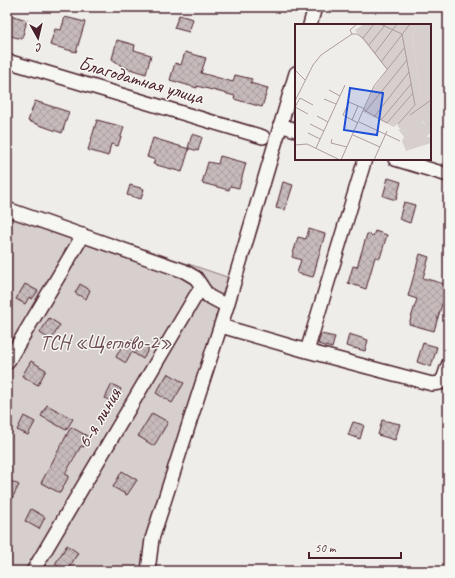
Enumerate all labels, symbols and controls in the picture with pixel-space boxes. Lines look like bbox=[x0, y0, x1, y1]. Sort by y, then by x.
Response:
north arrow bbox=[18, 18, 58, 58]
inset map bbox=[295, 24, 431, 160]
text: С bbox=[34, 41, 43, 55]
street label: Благодатная улица bbox=[76, 50, 208, 110]
park label: ТСН «Щеглово-2» bbox=[40, 330, 172, 355]
street label: 6-я линия bbox=[71, 383, 127, 453]
scale bar bbox=[309, 534, 401, 560]
text: 50 m bbox=[315, 540, 337, 556]

